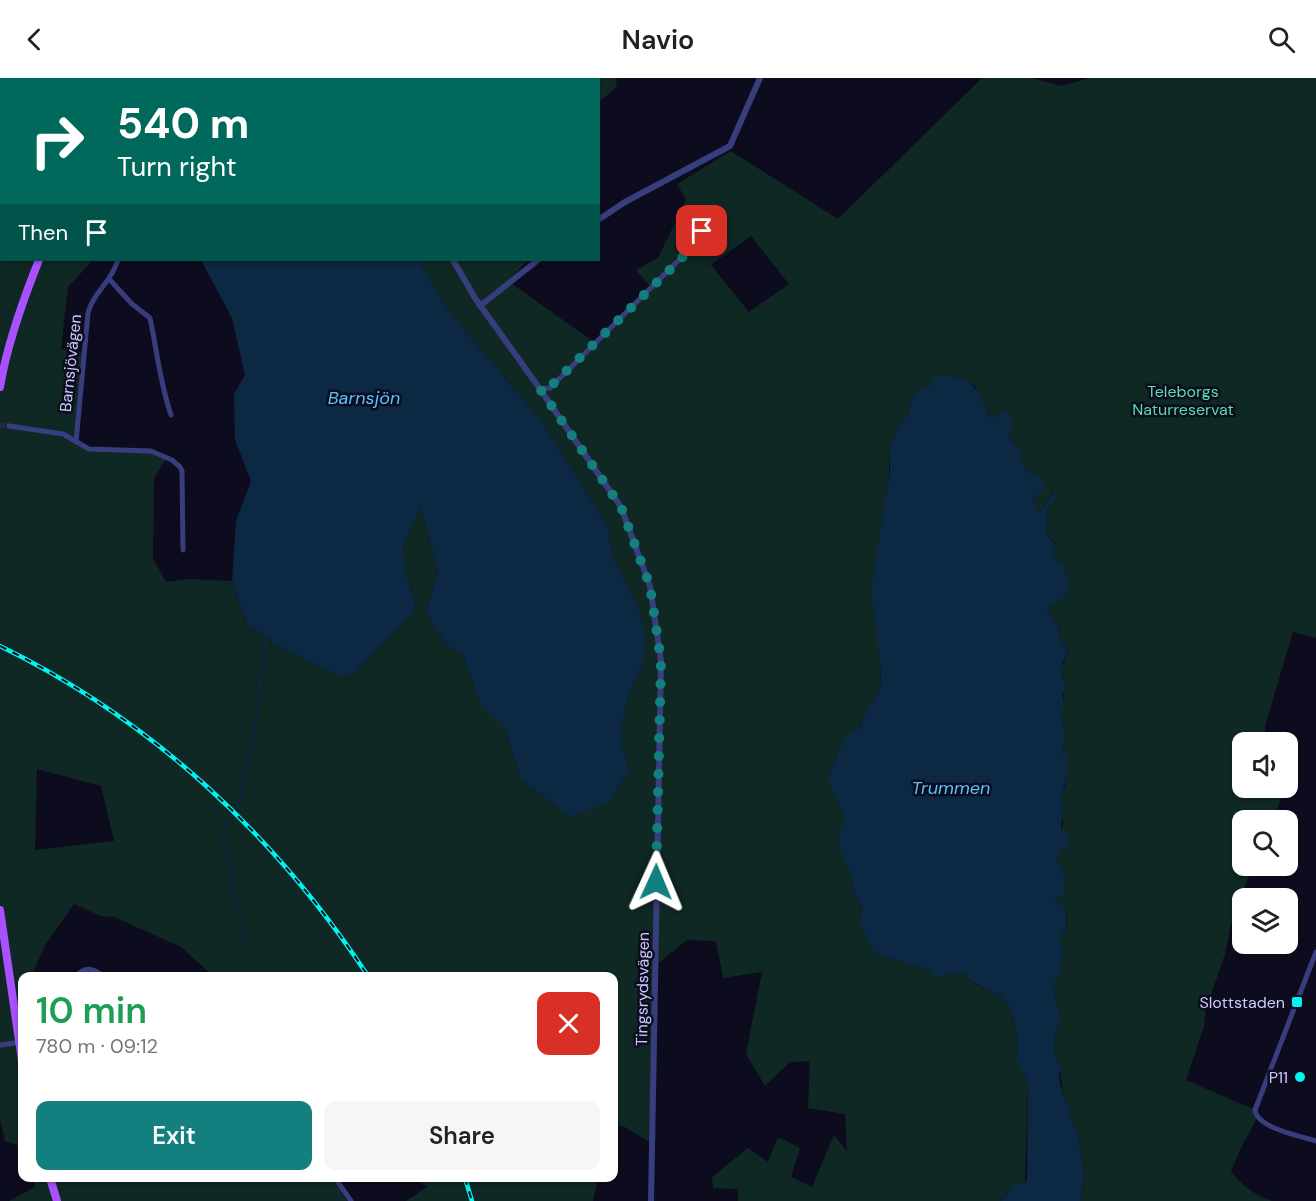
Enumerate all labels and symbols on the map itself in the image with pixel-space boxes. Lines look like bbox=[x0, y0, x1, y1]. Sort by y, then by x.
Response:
pin bbox=[676, 205, 727, 256]
street label: Barnsjövägen bbox=[55, 313, 86, 413]
park label: Teleborgs Naturreservat bbox=[1132, 381, 1234, 420]
water label: Barnsjön bbox=[328, 386, 400, 410]
water label: Trummen bbox=[912, 776, 990, 800]
position arrow bbox=[624, 850, 688, 914]
street label: Tingsrydsvägen bbox=[631, 932, 654, 1046]
place label: Slottstaden bbox=[1199, 992, 1285, 1013]
marker: Slottstaden bbox=[1290, 995, 1304, 1009]
place label: P11 bbox=[1269, 1067, 1288, 1088]
marker: P11 bbox=[1293, 1070, 1307, 1084]

